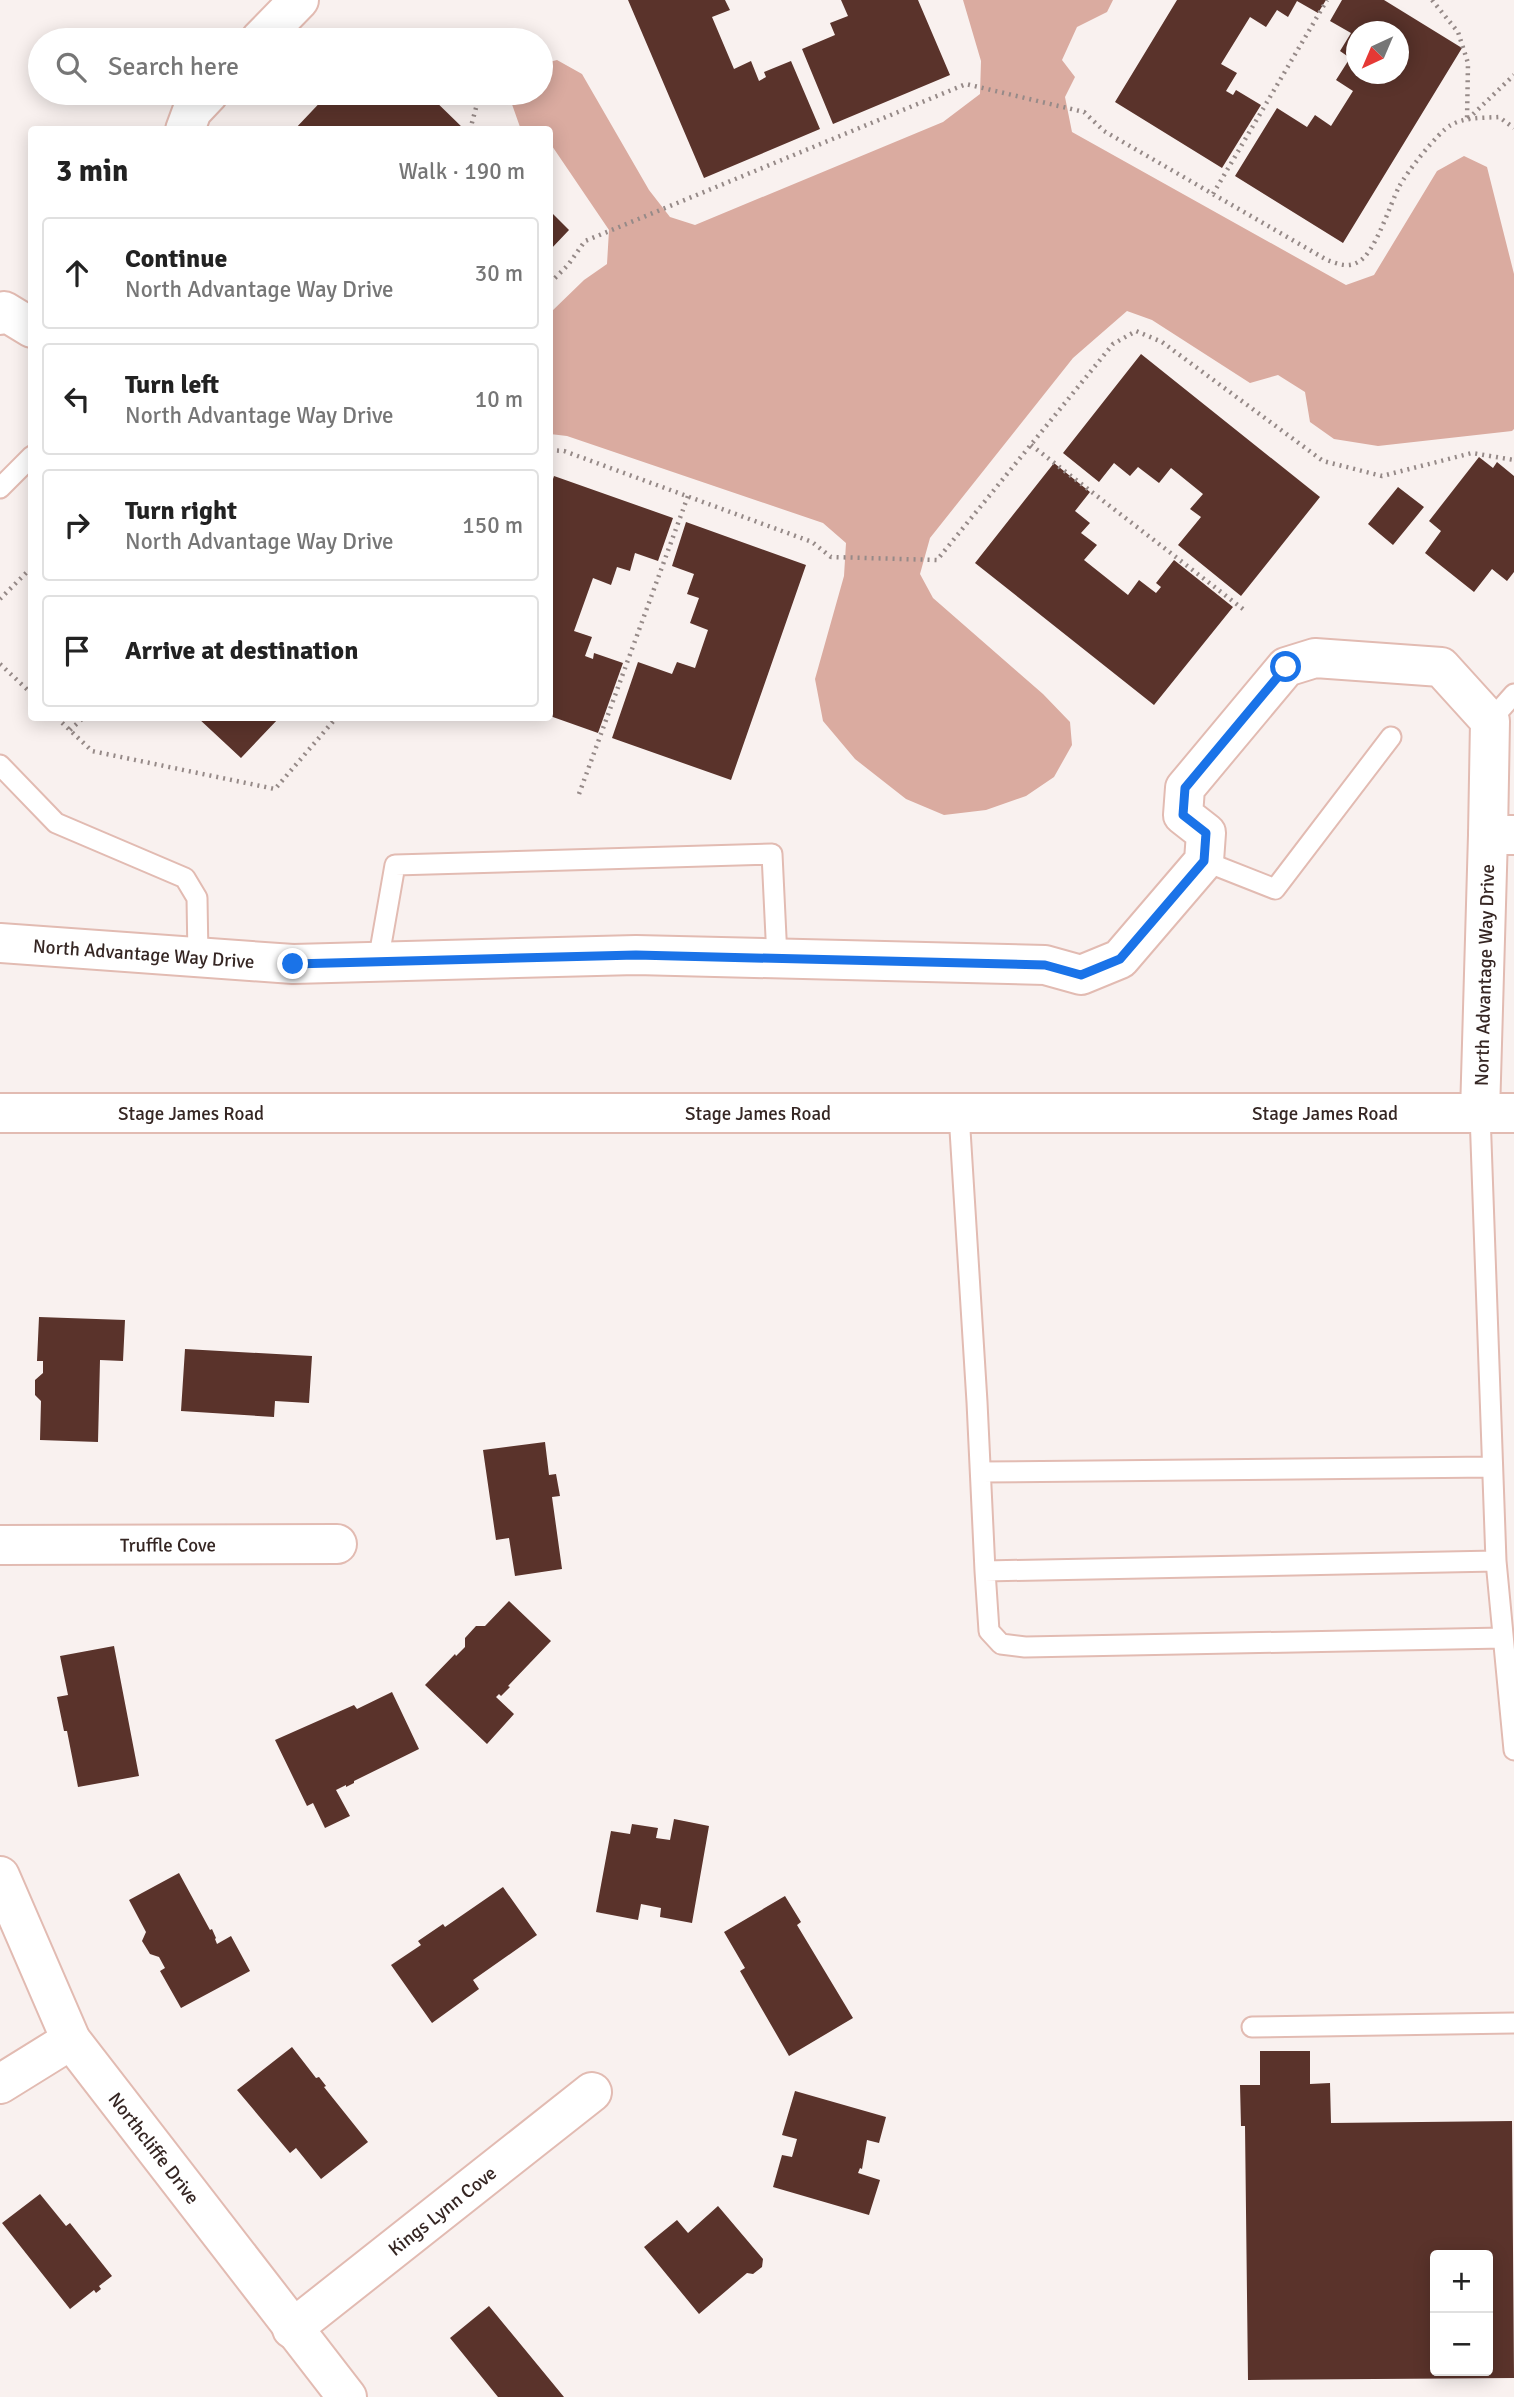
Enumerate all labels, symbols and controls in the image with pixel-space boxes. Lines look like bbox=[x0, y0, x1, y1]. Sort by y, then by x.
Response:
north arrow bbox=[1346, 21, 1409, 84]
search box bbox=[28, 28, 553, 105]
icon: search bbox=[52, 48, 90, 86]
text: Search here bbox=[108, 51, 239, 83]
text: 3 min bbox=[56, 153, 128, 190]
text: Walk · 190 m bbox=[399, 157, 525, 186]
text: Continue bbox=[125, 243, 227, 275]
icon: ahead bbox=[58, 254, 96, 292]
text: 30 m bbox=[475, 259, 523, 288]
text: North Advantage Way Drive bbox=[125, 275, 394, 304]
text: Turn left bbox=[125, 369, 219, 401]
icon: left bbox=[58, 380, 96, 418]
text: 10 m bbox=[475, 385, 523, 414]
text: North Advantage Way Drive bbox=[125, 401, 394, 430]
text: Turn right bbox=[125, 495, 237, 527]
icon: right bbox=[58, 506, 96, 544]
text: 150 m bbox=[462, 511, 523, 540]
text: North Advantage Way Drive bbox=[125, 527, 394, 556]
icon: arrive bbox=[58, 632, 96, 670]
text: Arrive at destination bbox=[125, 635, 358, 667]
route start bbox=[1270, 651, 1301, 682]
street label: North Advantage Way Drive bbox=[1470, 864, 1500, 1086]
street label: North Advantage Way Drive bbox=[32, 934, 255, 974]
route end bbox=[277, 948, 308, 979]
street label: Stage James Road bbox=[118, 1102, 264, 1126]
street label: Stage James Road bbox=[685, 1102, 831, 1126]
street label: Stage James Road bbox=[1252, 1102, 1398, 1126]
street label: Truffle Cove bbox=[120, 1533, 216, 1558]
street label: Northcliffe Drive bbox=[103, 2088, 204, 2209]
street label: Kings Lynn Cove bbox=[384, 2161, 501, 2261]
map controls bbox=[1430, 2250, 1493, 2376]
button: + bbox=[1430, 2250, 1493, 2313]
button: − bbox=[1430, 2313, 1493, 2376]

